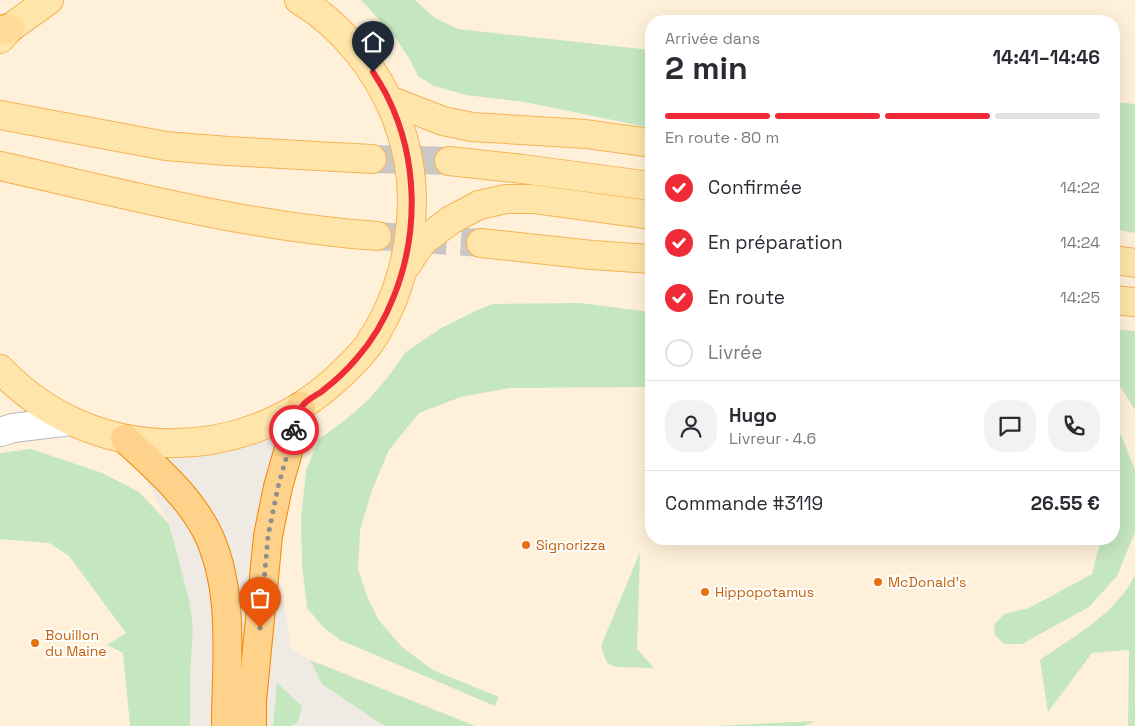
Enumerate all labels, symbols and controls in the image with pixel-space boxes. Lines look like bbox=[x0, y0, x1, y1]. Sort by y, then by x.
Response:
pin bbox=[352, 21, 394, 72]
icon: home bbox=[359, 28, 387, 56]
text: Arrivée dans bbox=[665, 28, 760, 49]
text: 14:41–14:46 bbox=[992, 45, 1100, 70]
text: 2 min bbox=[665, 48, 748, 88]
text: En route · 80 m bbox=[665, 127, 779, 148]
icon: check bbox=[665, 174, 693, 202]
text: Confirmée bbox=[708, 175, 802, 200]
text: 14:22 bbox=[1060, 177, 1100, 198]
icon: check bbox=[665, 229, 693, 257]
text: En préparation bbox=[708, 230, 843, 255]
text: 14:24 bbox=[1060, 232, 1100, 253]
icon: check bbox=[665, 284, 693, 312]
text: En route bbox=[708, 285, 785, 310]
text: 14:25 bbox=[1060, 287, 1100, 308]
text: Livrée bbox=[708, 340, 763, 365]
button: person bbox=[665, 400, 717, 452]
button: chat bbox=[984, 400, 1036, 452]
button: phone bbox=[1048, 400, 1100, 452]
text: Hugo bbox=[729, 403, 777, 428]
courier bbox=[269, 405, 319, 455]
icon: bike bbox=[280, 416, 308, 444]
text: Livreur · 4.6 bbox=[729, 428, 816, 449]
text: Commande #3119 bbox=[665, 491, 823, 516]
text: 26.55 € bbox=[1031, 491, 1100, 516]
place label: Signorizza bbox=[536, 536, 606, 554]
marker: Signorizza bbox=[520, 539, 532, 551]
place label: McDonald's bbox=[888, 573, 966, 591]
marker: McDonald's bbox=[872, 576, 884, 588]
pin bbox=[239, 577, 281, 628]
place label: Hippopotamus bbox=[715, 583, 814, 601]
icon: bag bbox=[246, 584, 274, 612]
marker: Hippopotamus bbox=[699, 586, 711, 598]
place label: Bouillon du Maine bbox=[45, 626, 107, 660]
marker: Bouillon du Maine bbox=[29, 637, 41, 649]

